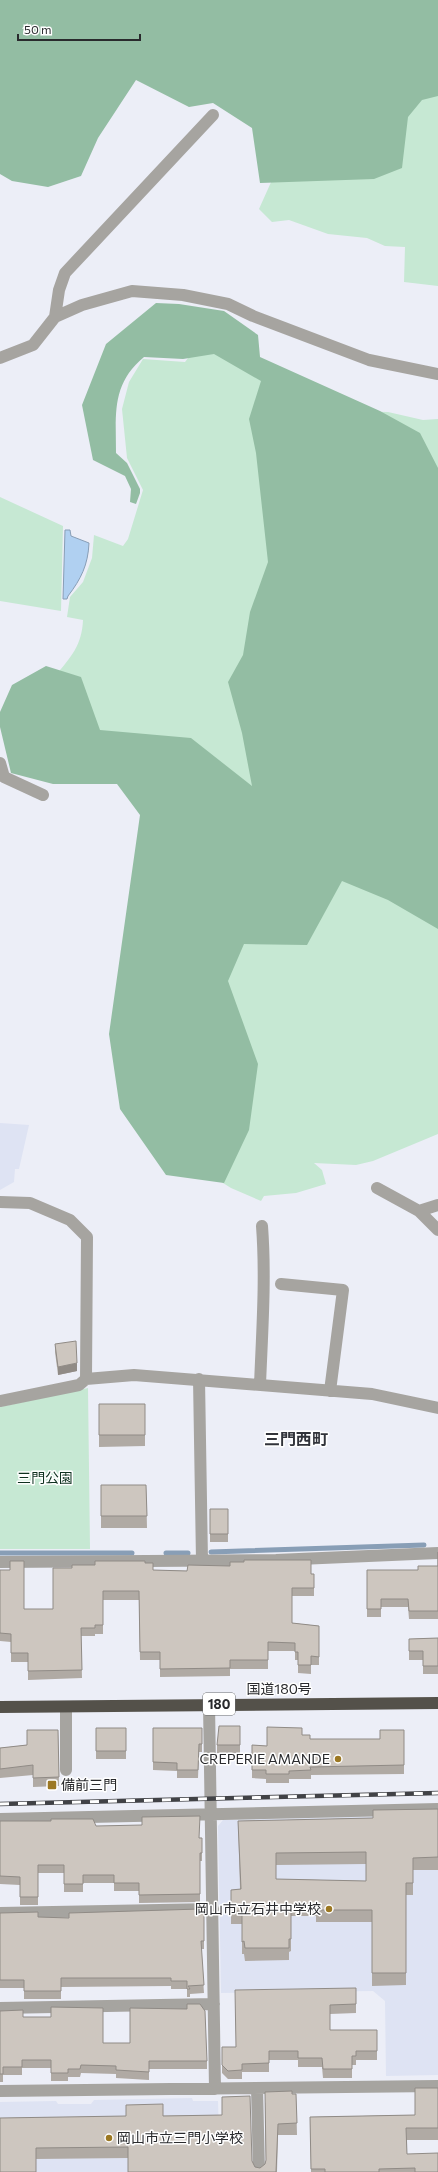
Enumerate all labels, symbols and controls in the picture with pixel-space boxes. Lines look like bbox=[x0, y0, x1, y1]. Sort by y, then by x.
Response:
scale bar bbox=[18, 16, 140, 42]
text: 50 m bbox=[24, 22, 52, 36]
district label: 三門西町 bbox=[264, 1429, 328, 1448]
park label: 三門公園 bbox=[17, 1469, 73, 1486]
street label: 国道180号 bbox=[246, 1680, 312, 1697]
road number: 180 bbox=[203, 1693, 235, 1715]
place label: CREPERIE AMANDE bbox=[199, 1750, 330, 1767]
marker: CREPERIE AMANDE bbox=[333, 1754, 343, 1764]
place label: 備前三門 bbox=[61, 1776, 117, 1793]
marker: 備前三門 bbox=[46, 1779, 58, 1791]
place label: 岡山市立石井中学校 bbox=[195, 1900, 321, 1917]
marker: 岡山市立石井中学校 bbox=[324, 1904, 334, 1914]
place label: 岡山市立三門小学校 bbox=[117, 2129, 243, 2146]
marker: 岡山市立三門小学校 bbox=[104, 2133, 114, 2143]

